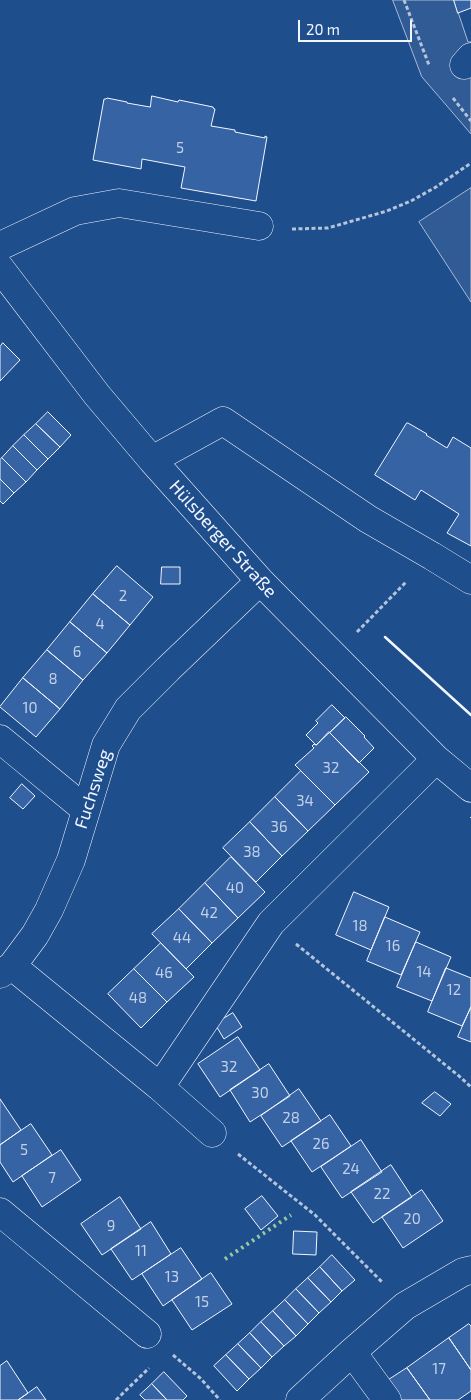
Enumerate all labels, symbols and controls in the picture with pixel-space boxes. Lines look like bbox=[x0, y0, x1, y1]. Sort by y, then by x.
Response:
scale bar bbox=[301, 10, 415, 42]
text: 20 m bbox=[306, 20, 340, 38]
house number: 5 bbox=[176, 139, 184, 157]
street label: Hülsberger Straße bbox=[165, 476, 281, 602]
house number: 2 bbox=[119, 587, 127, 605]
house number: 4 bbox=[95, 615, 105, 633]
house number: 6 bbox=[73, 643, 81, 661]
house number: 8 bbox=[48, 670, 58, 688]
house number: 10 bbox=[22, 699, 38, 717]
street label: Fuchsweg bbox=[70, 746, 116, 832]
house number: 32 bbox=[323, 759, 339, 777]
house number: 34 bbox=[296, 792, 314, 810]
house number: 36 bbox=[271, 818, 287, 836]
house number: 38 bbox=[243, 843, 261, 861]
house number: 40 bbox=[226, 879, 244, 897]
house number: 42 bbox=[200, 904, 218, 922]
house number: 18 bbox=[352, 917, 368, 935]
house number: 44 bbox=[173, 929, 191, 947]
house number: 16 bbox=[386, 937, 400, 955]
house number: 14 bbox=[416, 963, 432, 981]
house number: 46 bbox=[155, 964, 173, 982]
house number: 12 bbox=[447, 981, 461, 999]
house number: 48 bbox=[129, 989, 147, 1007]
house number: 32 bbox=[221, 1058, 237, 1076]
house number: 30 bbox=[251, 1084, 269, 1102]
house number: 28 bbox=[282, 1109, 300, 1127]
house number: 26 bbox=[312, 1135, 330, 1153]
house number: 5 bbox=[20, 1141, 28, 1159]
house number: 24 bbox=[342, 1160, 360, 1178]
house number: 7 bbox=[48, 1169, 56, 1187]
house number: 22 bbox=[374, 1185, 390, 1203]
house number: 20 bbox=[403, 1210, 421, 1228]
house number: 9 bbox=[107, 1217, 115, 1235]
house number: 11 bbox=[135, 1242, 147, 1260]
house number: 13 bbox=[165, 1268, 179, 1286]
house number: 15 bbox=[195, 1293, 209, 1311]
house number: 17 bbox=[432, 1360, 446, 1378]

